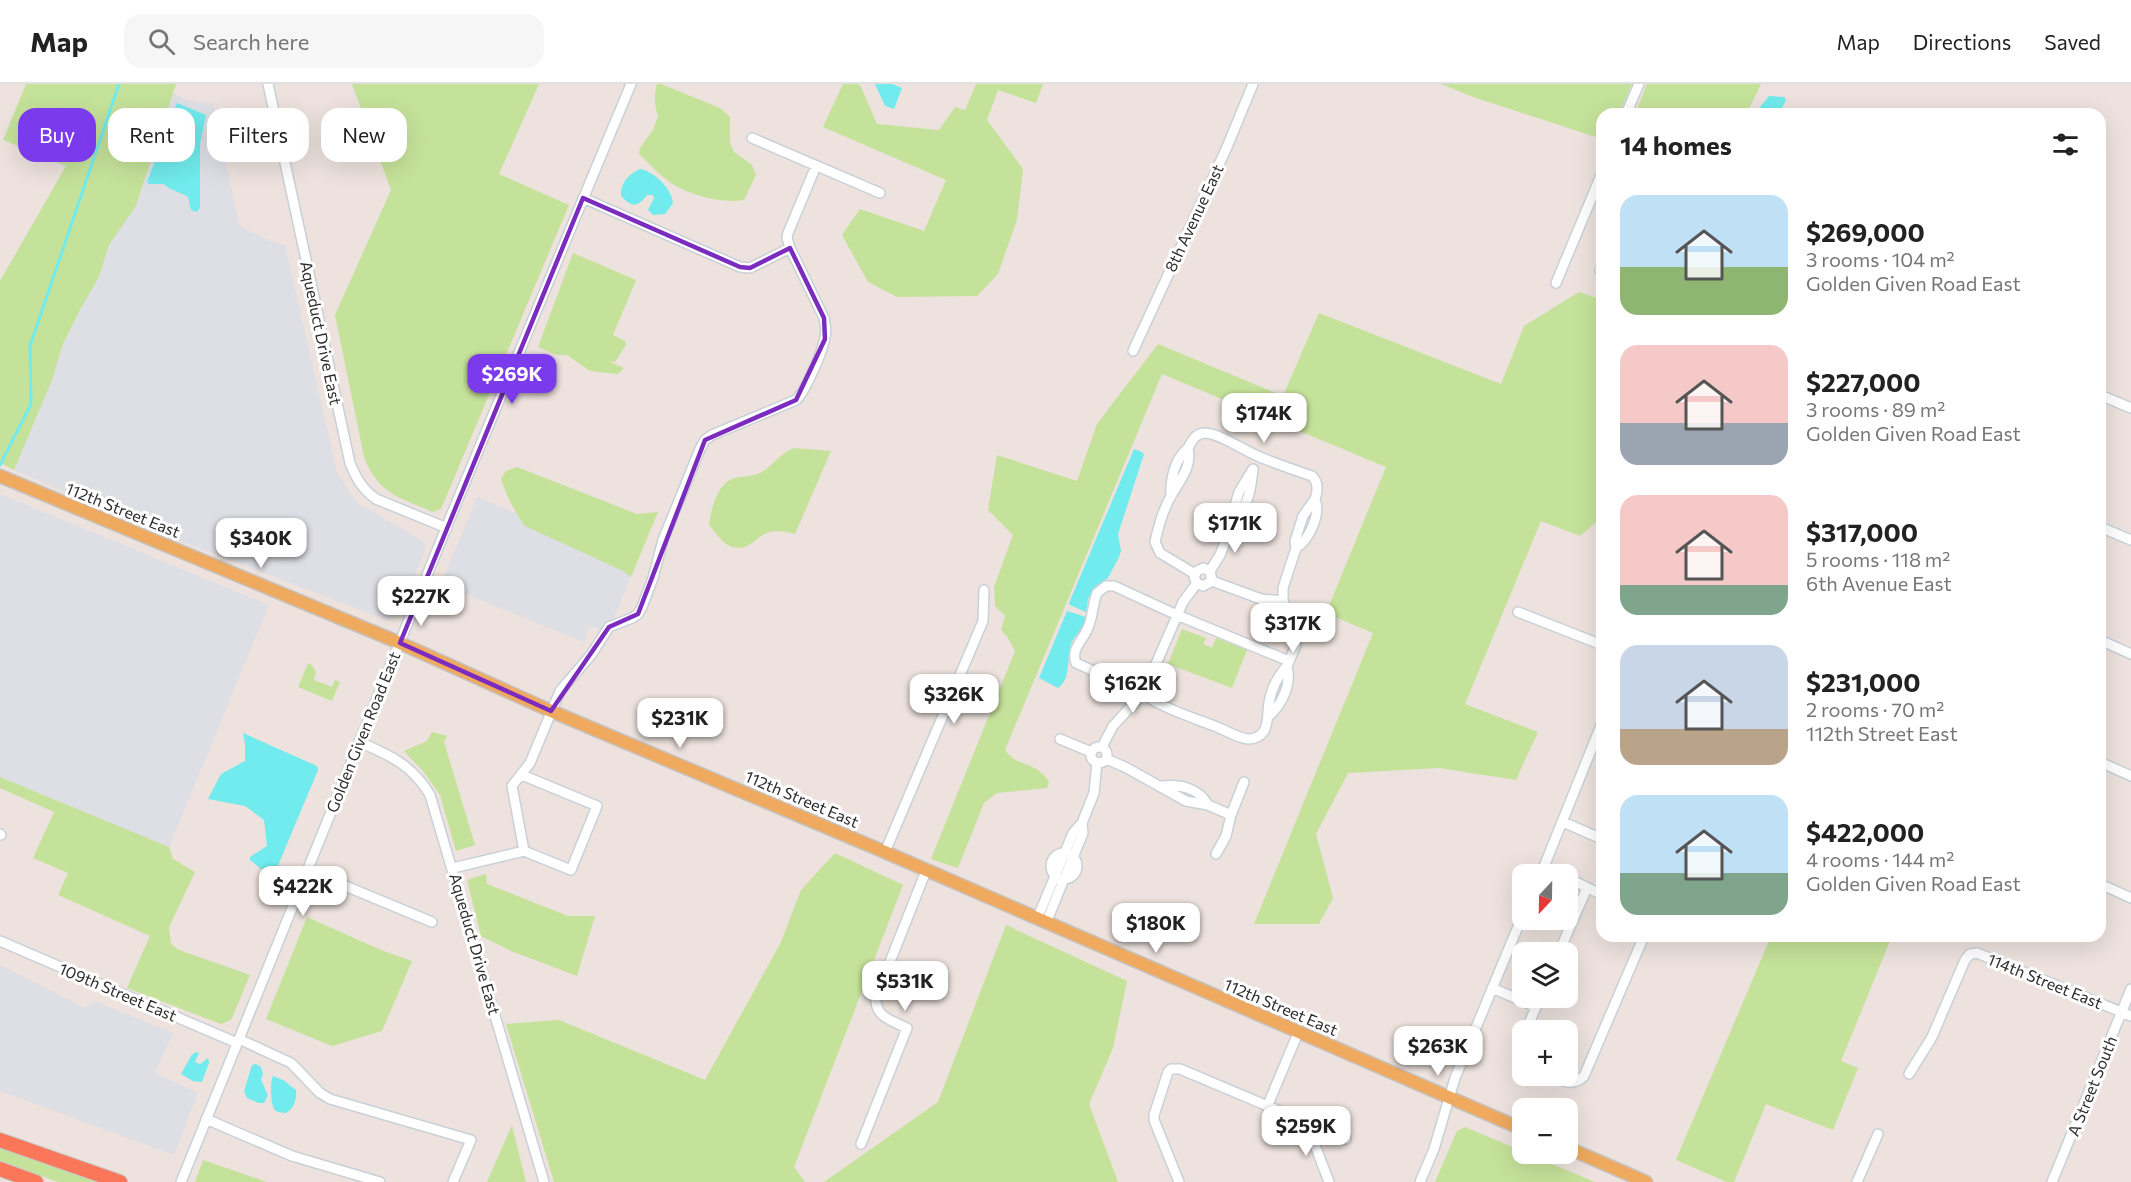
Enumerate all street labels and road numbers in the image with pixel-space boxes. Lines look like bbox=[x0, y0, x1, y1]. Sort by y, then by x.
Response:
street label: 8th Avenue East bbox=[1160, 161, 1227, 275]
street label: Aqueduct Drive East bbox=[297, 259, 346, 407]
street label: 112th Street East bbox=[63, 478, 183, 541]
street label: Golden Given Road East bbox=[322, 648, 404, 815]
street label: 112th Street East bbox=[743, 766, 862, 831]
street label: Aqueduct Drive East bbox=[446, 871, 505, 1017]
street label: 114th Street East bbox=[1985, 949, 2106, 1012]
street label: 109th Street East bbox=[57, 958, 180, 1025]
street label: 112th Street East bbox=[1222, 974, 1341, 1039]
street label: A Street South bbox=[2063, 1033, 2120, 1139]

